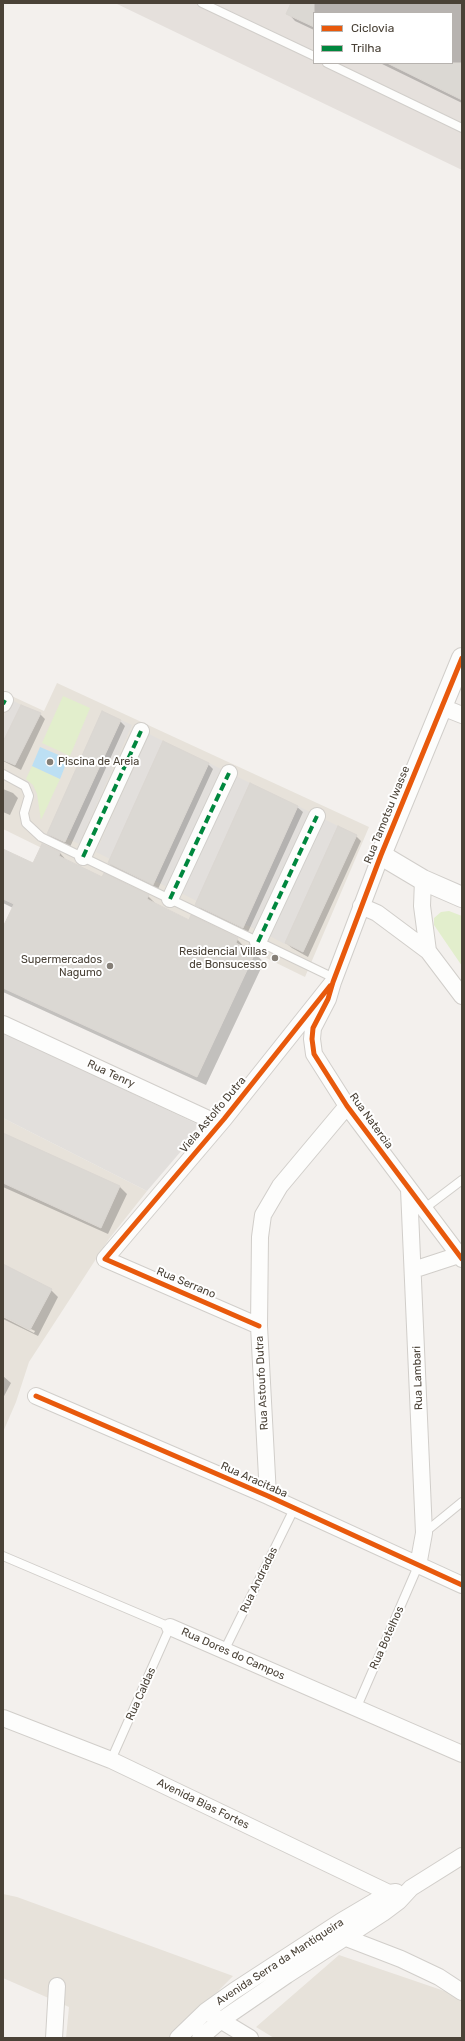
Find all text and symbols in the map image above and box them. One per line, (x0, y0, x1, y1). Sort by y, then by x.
legend (313, 12, 453, 64)
text: Ciclovia (351, 21, 394, 35)
text: Trilha (351, 41, 381, 55)
place label: Piscina de Areia (58, 755, 139, 769)
marker: Piscina de Areia (45, 757, 55, 767)
street label: Rua Tamotsu Iwasse (361, 764, 413, 866)
place label: Residencial Villas de Bonsucesso (179, 945, 267, 971)
place label: Supermercados Nagumo (21, 953, 102, 979)
marker: Residencial Villas de Bonsucesso (270, 953, 280, 963)
marker: Supermercados Nagumo (105, 961, 115, 971)
street label: Rua Tenry (85, 1057, 137, 1091)
street label: Viela Astolfo Dutra (177, 1074, 249, 1156)
street label: Rua Natercia (346, 1091, 396, 1151)
street label: Rua Serrano (154, 1265, 218, 1301)
street label: Rua Astoufo Dutra (253, 1335, 271, 1431)
street label: Rua Lambari (410, 1346, 426, 1410)
street label: Rua Aracitaba (218, 1459, 290, 1501)
street label: Rua Andradas (237, 1545, 281, 1615)
street label: Rua Botelhos (367, 1604, 407, 1672)
street label: Rua Dores do Campos (179, 1625, 287, 1683)
street label: Rua Caldas (123, 1665, 159, 1723)
street label: Avenida Bias Fortes (155, 1776, 251, 1832)
street label: Avenida Serra da Mantiqueira (214, 1916, 346, 2008)

